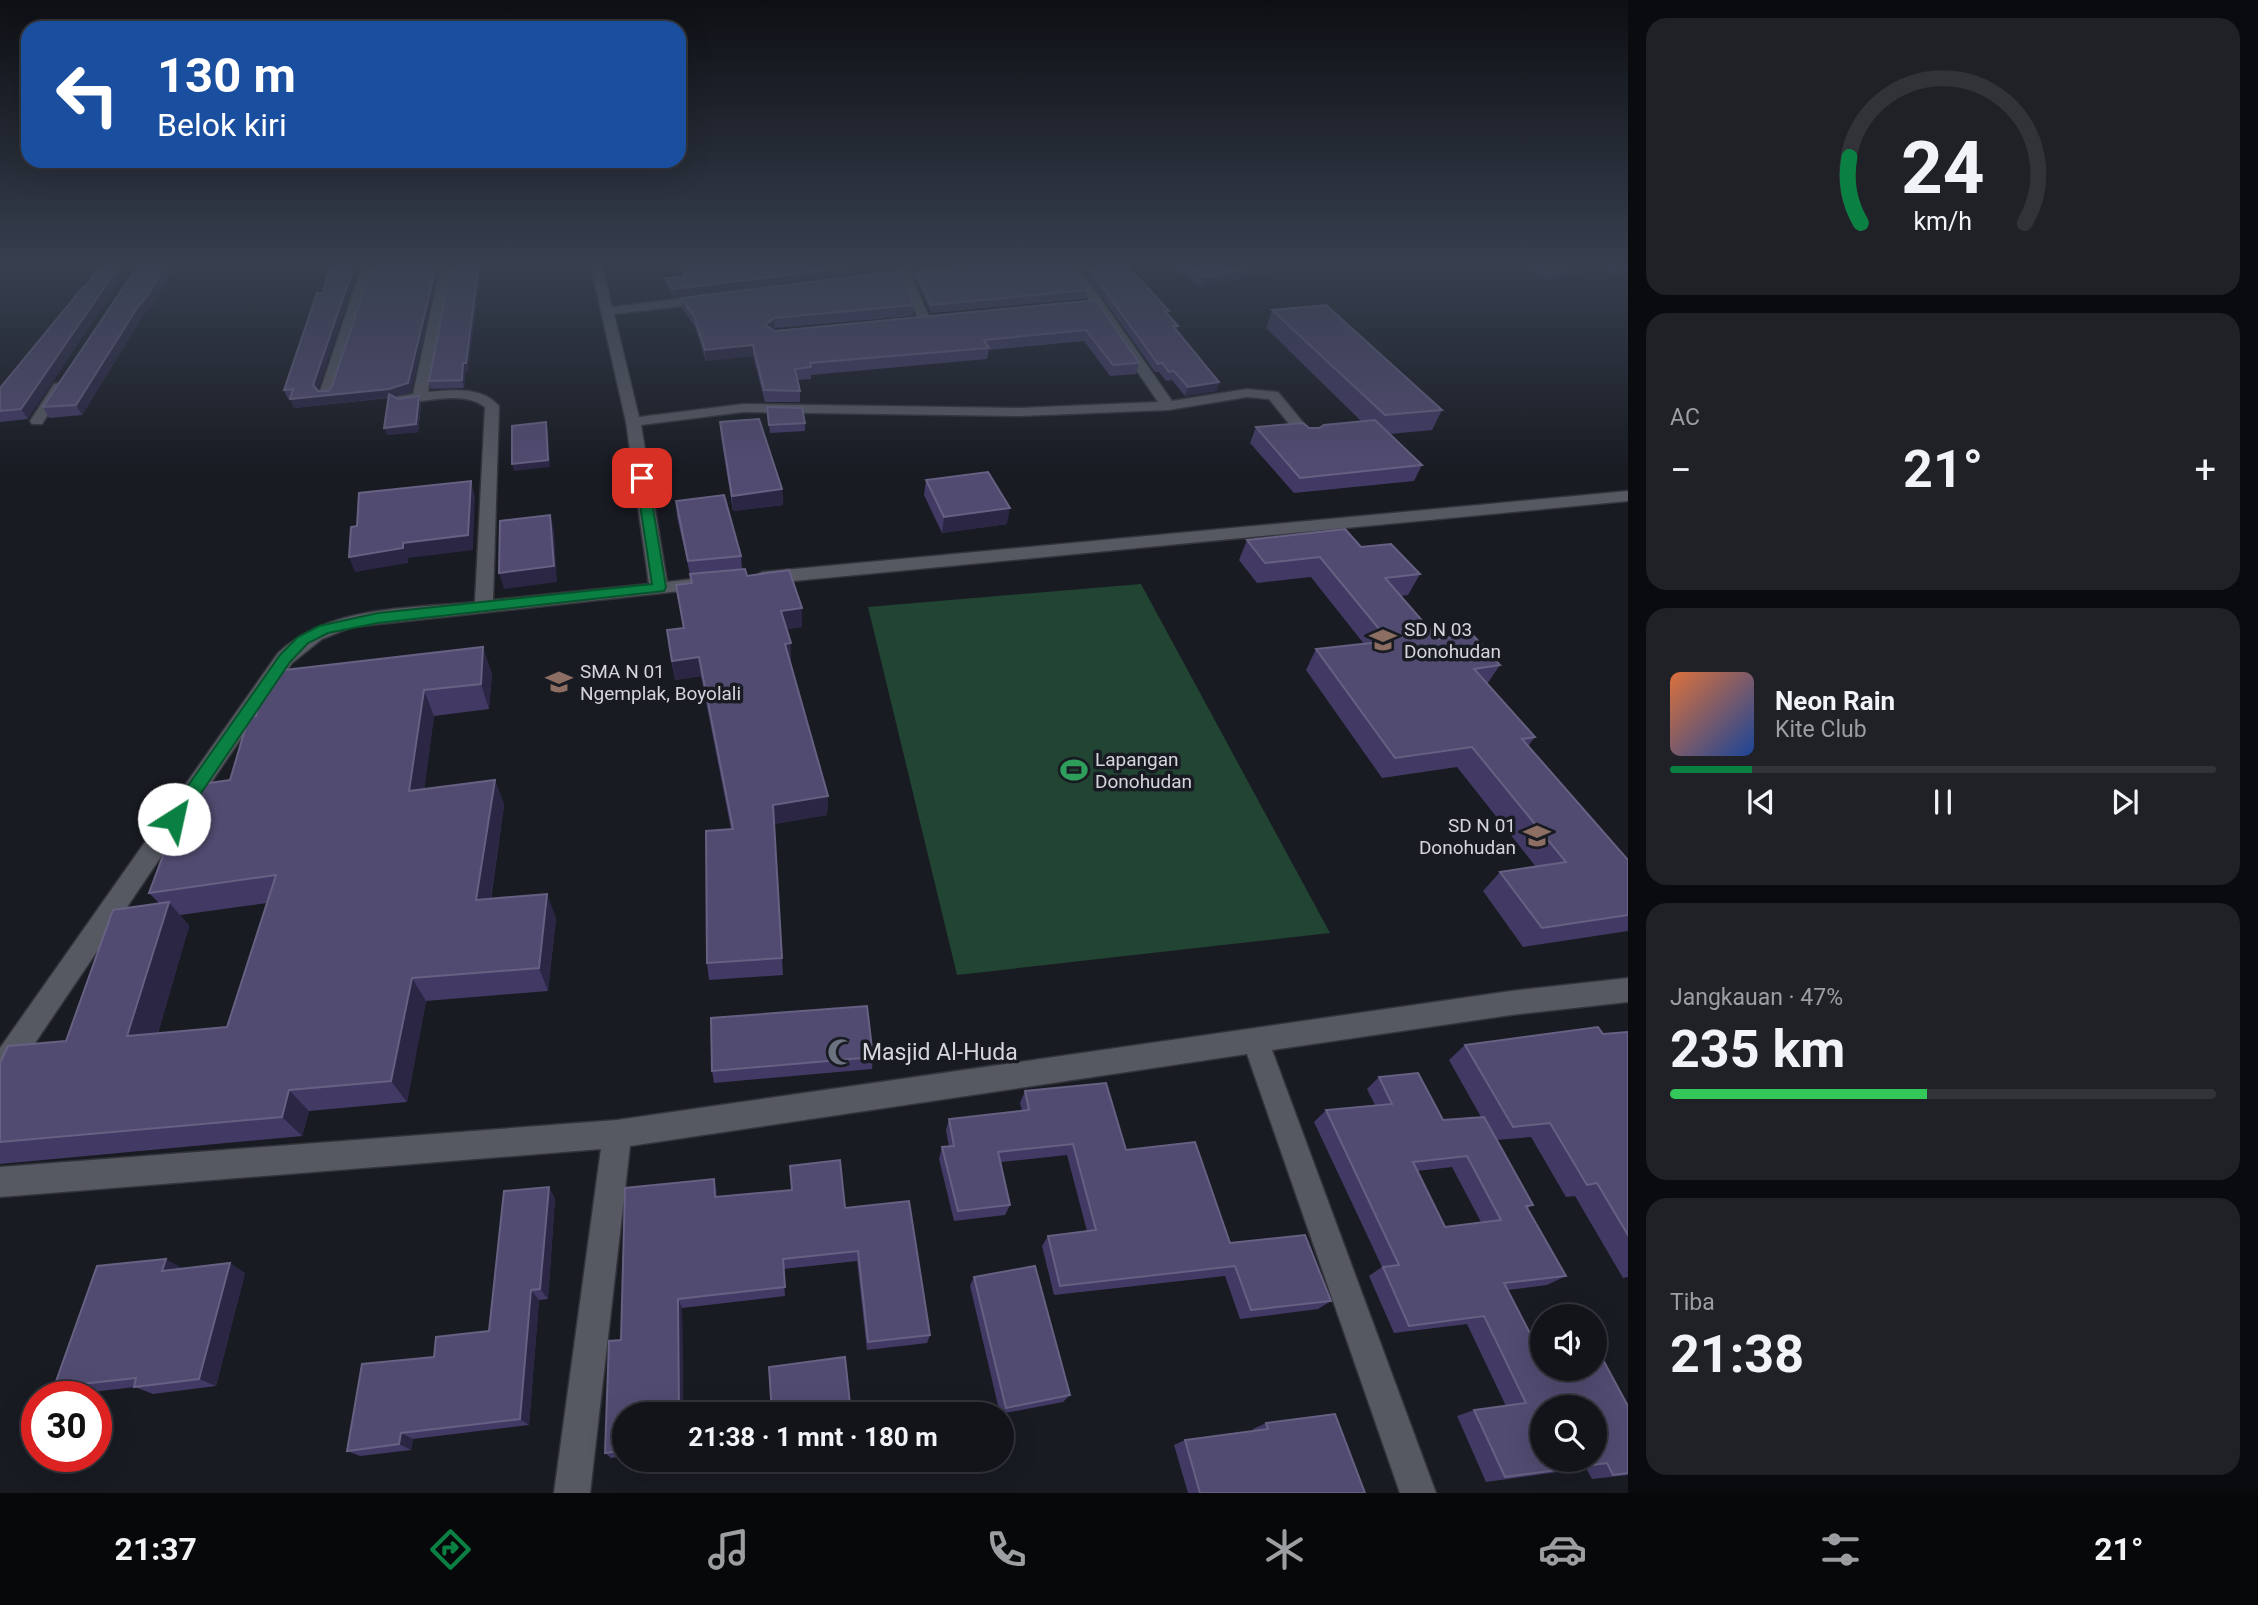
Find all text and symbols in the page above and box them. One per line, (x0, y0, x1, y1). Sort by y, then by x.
text: 130 m (157, 47, 296, 104)
icon: left (42, 49, 133, 140)
text: Belok kiri (157, 106, 287, 144)
text: 24 (1901, 125, 1985, 211)
text: km/h (1914, 206, 1972, 235)
text: AC (1670, 404, 1700, 431)
text: 21° (1903, 439, 1983, 500)
pin (612, 448, 672, 508)
text: − (1670, 448, 1692, 492)
text: + (2194, 448, 2216, 492)
icon: arrive (623, 459, 661, 497)
place label: SD N 03 Donohudan (1404, 618, 1501, 663)
school or university icon: SD N 03 Donohudan (1368, 625, 1398, 655)
place label: SMA N 01 Ngemplak, Boyolali (580, 660, 741, 705)
school or university icon: SMA N 01 Ngemplak, Boyolali (544, 667, 574, 697)
text: Neon Rain (1775, 686, 1895, 716)
text: Kite Club (1775, 716, 1867, 743)
place label: Lapangan Donohudan (1095, 748, 1192, 793)
sports icon: Lapangan Donohudan (1059, 755, 1089, 785)
position arrow (137, 782, 211, 856)
icon: previous (1742, 783, 1780, 821)
icon: pause (1924, 783, 1962, 821)
icon: next (2106, 783, 2144, 821)
place label: SD N 01 Donohudan (1419, 814, 1516, 859)
school or university icon: SD N 01 Donohudan (1522, 821, 1552, 851)
text: Jangkauan · 47% (1670, 984, 1843, 1011)
text: 235 km (1670, 1019, 1845, 1080)
mosque icon: Masjid Al-Huda (826, 1037, 856, 1067)
place label: Masjid Al-Huda (862, 1039, 1018, 1066)
text: Tiba (1670, 1289, 1715, 1316)
map controls (1530, 1304, 1607, 1472)
button: sound (1530, 1304, 1607, 1381)
text: 21:38 (1670, 1324, 1804, 1385)
speed limit sign: 30 (21, 1381, 112, 1472)
button: search (1530, 1395, 1607, 1472)
text: 21:38 · 1 mnt · 180 m (688, 1422, 938, 1452)
icon: directions (426, 1525, 475, 1574)
icon: music (704, 1525, 753, 1574)
icon: phone (982, 1525, 1031, 1574)
icon: climate (1260, 1525, 1309, 1574)
icon: car (1538, 1525, 1587, 1574)
icon: filters (1816, 1525, 1865, 1574)
text: 21:37 (115, 1530, 197, 1568)
text: 21° (2094, 1530, 2143, 1568)

